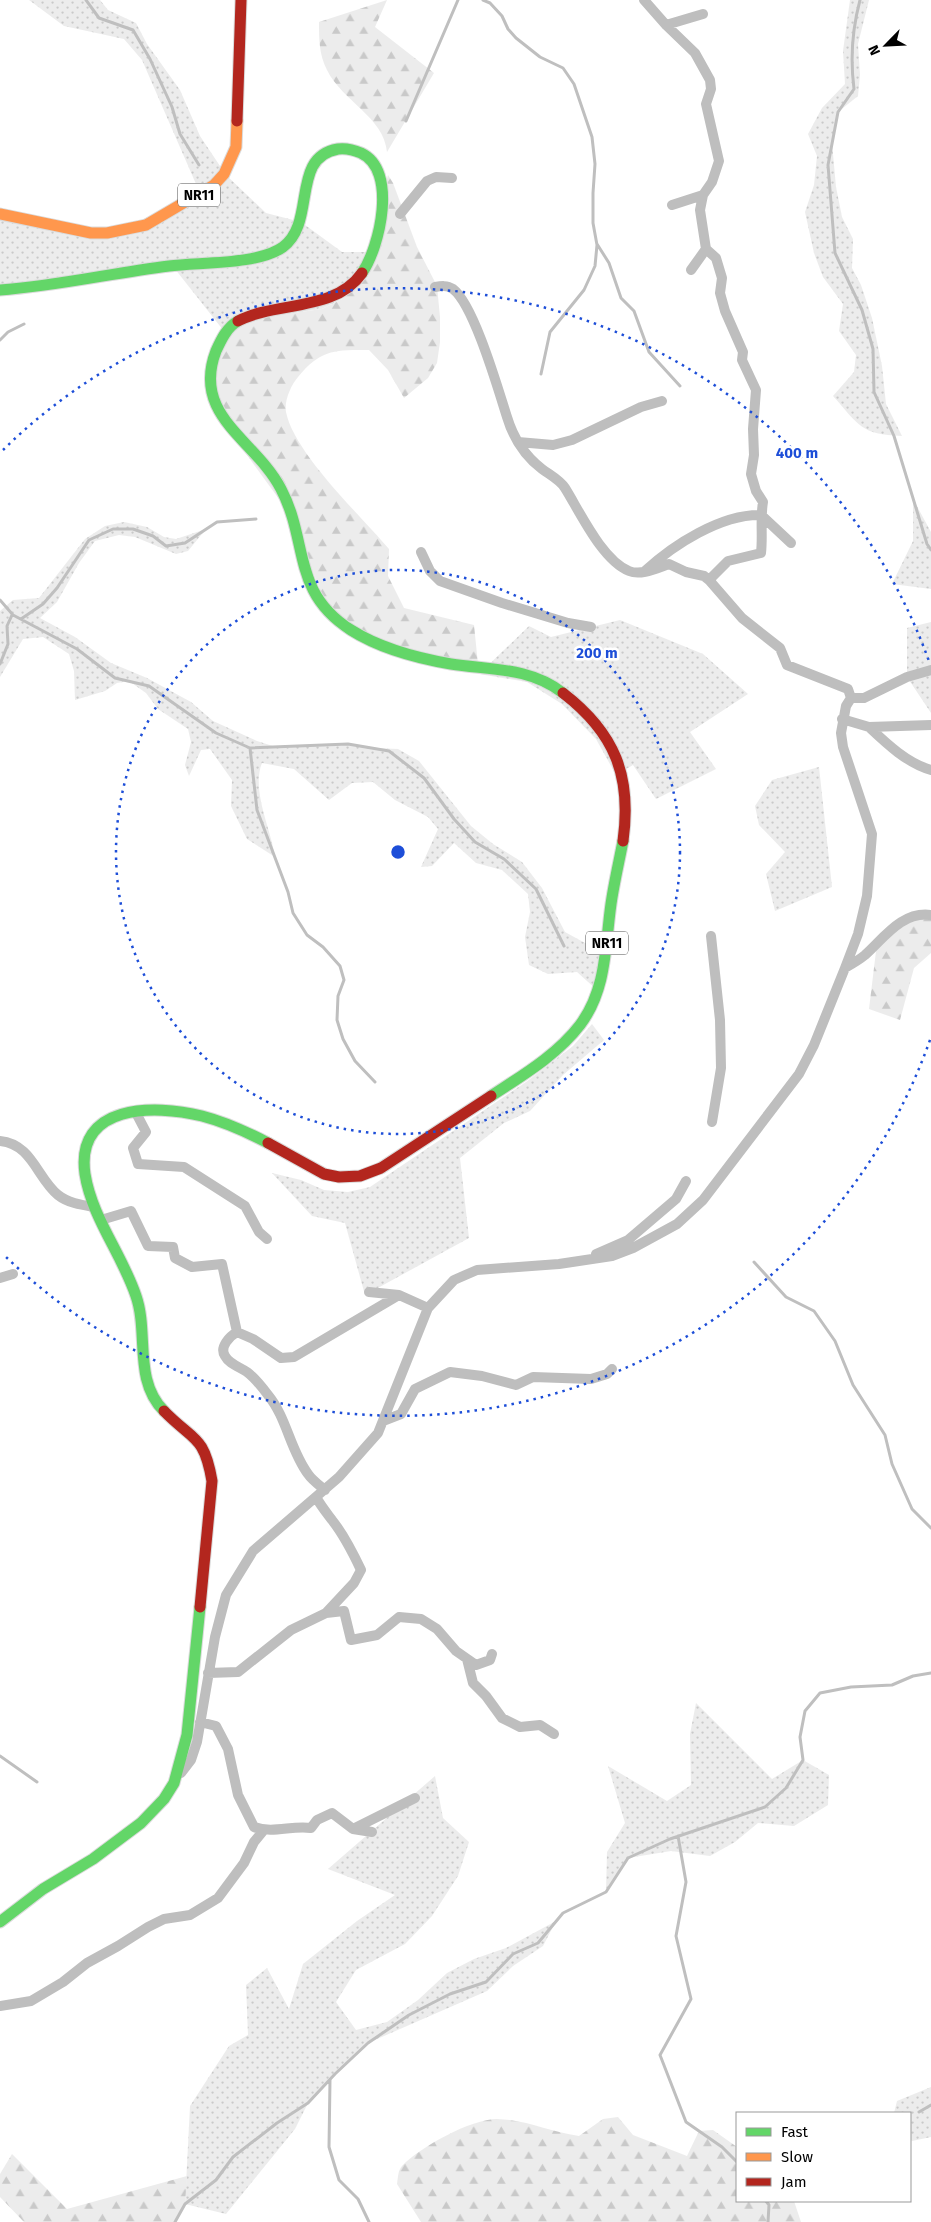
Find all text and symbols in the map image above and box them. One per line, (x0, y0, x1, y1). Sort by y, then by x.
north arrow (861, 20, 911, 70)
text: N (865, 42, 884, 58)
road number: NR11 (178, 184, 220, 206)
text: 400 m (776, 444, 818, 462)
text: 200 m (576, 644, 618, 662)
centre of rings (389, 843, 407, 861)
road number: NR11 (586, 931, 628, 954)
legend (736, 2112, 911, 2202)
text: Fast (781, 2123, 808, 2141)
text: Slow (781, 2148, 813, 2166)
text: Jam (781, 2173, 807, 2191)

